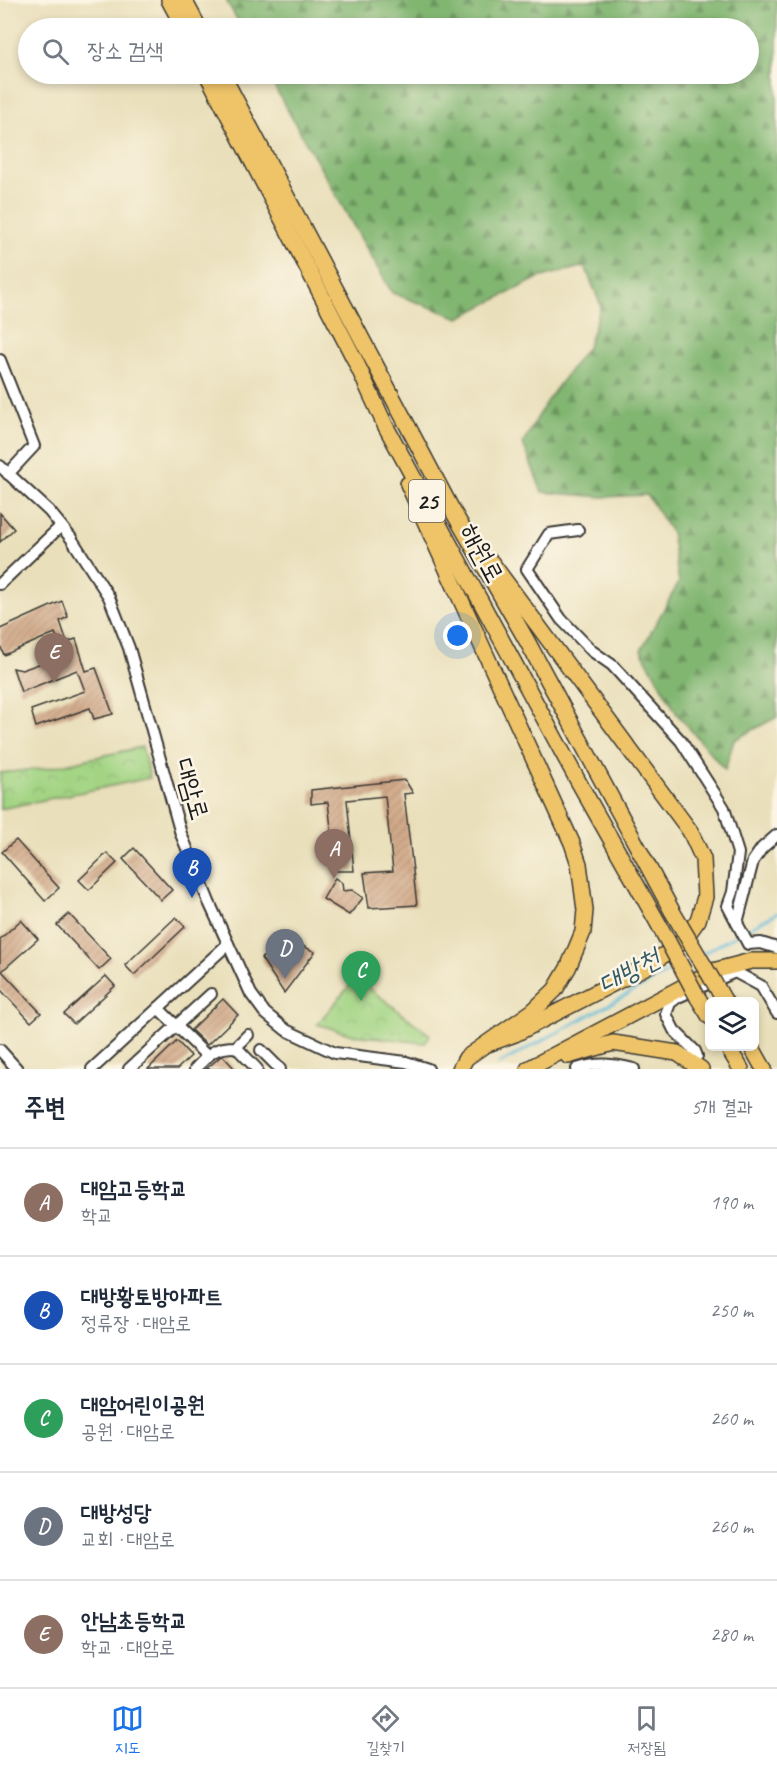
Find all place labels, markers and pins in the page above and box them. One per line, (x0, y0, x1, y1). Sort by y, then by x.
pin: E (34, 634, 74, 683)
pin: A (314, 830, 354, 879)
pin: B (172, 848, 212, 898)
pin: D (266, 930, 304, 979)
pin: C (342, 952, 380, 1001)

